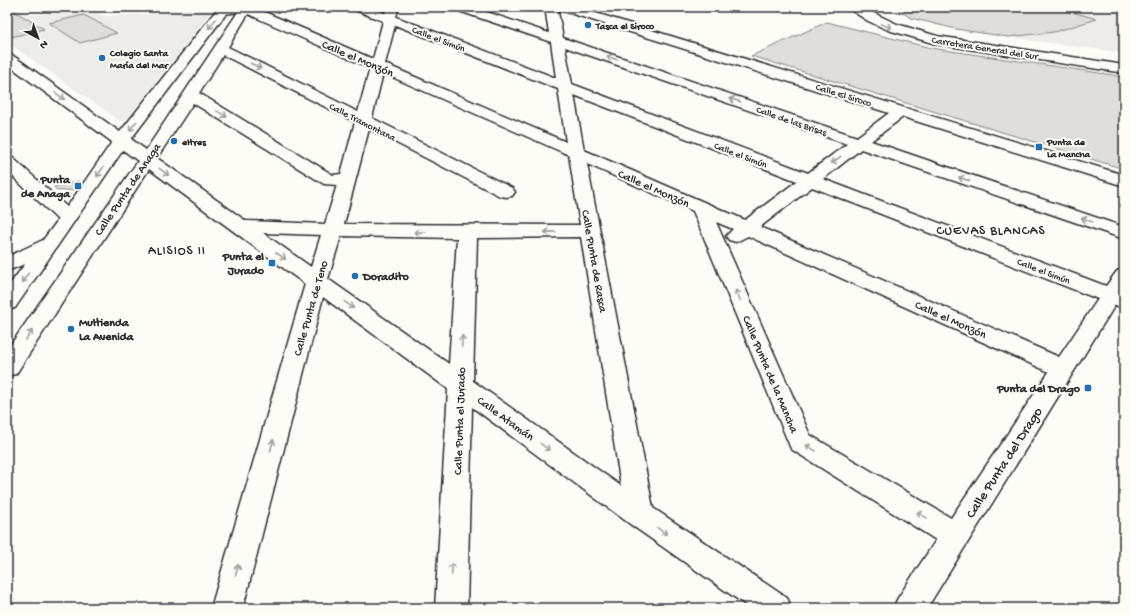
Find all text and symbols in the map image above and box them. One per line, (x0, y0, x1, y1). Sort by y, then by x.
north arrow (18, 18, 58, 58)
one-way arrow (208, 18, 217, 29)
marker: Tasca el Siroco (583, 20, 593, 30)
place label: Tasca el Siroco (595, 21, 655, 33)
one-way arrow (879, 22, 891, 30)
street label: Calle el Simún (410, 24, 467, 56)
street label: Carretera General del Sur (931, 35, 1040, 64)
text: N (37, 37, 50, 51)
street label: Calle el Monzón (319, 38, 396, 81)
place label: Colegio Santa María del Mar (109, 48, 169, 72)
marker: Colegio Santa María del Mar (97, 53, 107, 63)
one-way arrow (607, 53, 619, 61)
one-way arrow (250, 63, 262, 71)
street label: Calle El Siroco (814, 82, 873, 110)
one-way arrow (54, 92, 65, 100)
one-way arrow (729, 96, 742, 103)
street label: Calle Tramontana (327, 101, 398, 145)
street label: Calle de las Brisas (754, 104, 829, 140)
one-way arrow (217, 110, 228, 118)
one-way arrow (128, 121, 137, 132)
marker: eltres (169, 136, 179, 146)
place label: eltres (181, 137, 207, 149)
place label: Punta de La Mancha (1046, 137, 1092, 161)
street label: Calle el Simún (712, 140, 769, 172)
street label: Calle Punta de Anaga (92, 141, 165, 239)
marker: Punta de La Mancha (1034, 142, 1044, 152)
one-way arrow (831, 156, 842, 164)
one-way arrow (96, 166, 104, 177)
one-way arrow (158, 168, 169, 176)
street label: Calle el Monzón (615, 168, 691, 212)
place label: Punta de Anaga (21, 174, 71, 202)
one-way arrow (958, 174, 970, 182)
marker: Punta de Anaga (73, 181, 83, 191)
street label: Calle Punta de Rasca (577, 209, 609, 314)
one-way arrow (1081, 216, 1093, 224)
district label: CUEVAS BLANCAS (937, 224, 1045, 239)
one-way arrow (414, 228, 427, 236)
one-way arrow (544, 228, 557, 236)
district label: ALISIOS II (148, 244, 206, 259)
place label: Punta el Jurado (222, 251, 265, 279)
one-way arrow (275, 252, 286, 260)
street label: Calle el Simún (1015, 256, 1072, 288)
marker: Punta el Jurado (267, 258, 277, 268)
street label: Calle Punta de Teno (292, 259, 332, 358)
marker: Doradito (350, 271, 360, 281)
place label: Doradito (362, 271, 409, 285)
one-way arrow (21, 272, 30, 283)
one-way arrow (734, 289, 741, 301)
street label: Calle el Monzón (912, 299, 988, 343)
one-way arrow (343, 301, 354, 309)
street label: Calle Punta de la Mancha (738, 314, 800, 436)
place label: Multienda La Avenida (79, 317, 135, 345)
marker: Multienda La Avenida (66, 324, 76, 334)
one-way arrow (25, 329, 33, 341)
one-way arrow (459, 335, 466, 348)
street label: Calle Punta el Jurado (452, 367, 470, 475)
place label: Punta del Drago (996, 383, 1081, 397)
marker: Punta del Drago (1083, 383, 1093, 393)
street label: Calle Atamán (474, 394, 536, 445)
street label: Calle Punta del Drago (963, 405, 1047, 522)
one-way arrow (268, 439, 276, 452)
one-way arrow (539, 442, 550, 451)
one-way arrow (805, 444, 817, 452)
one-way arrow (916, 511, 928, 519)
one-way arrow (656, 527, 668, 535)
one-way arrow (449, 563, 456, 576)
one-way arrow (234, 564, 241, 577)

